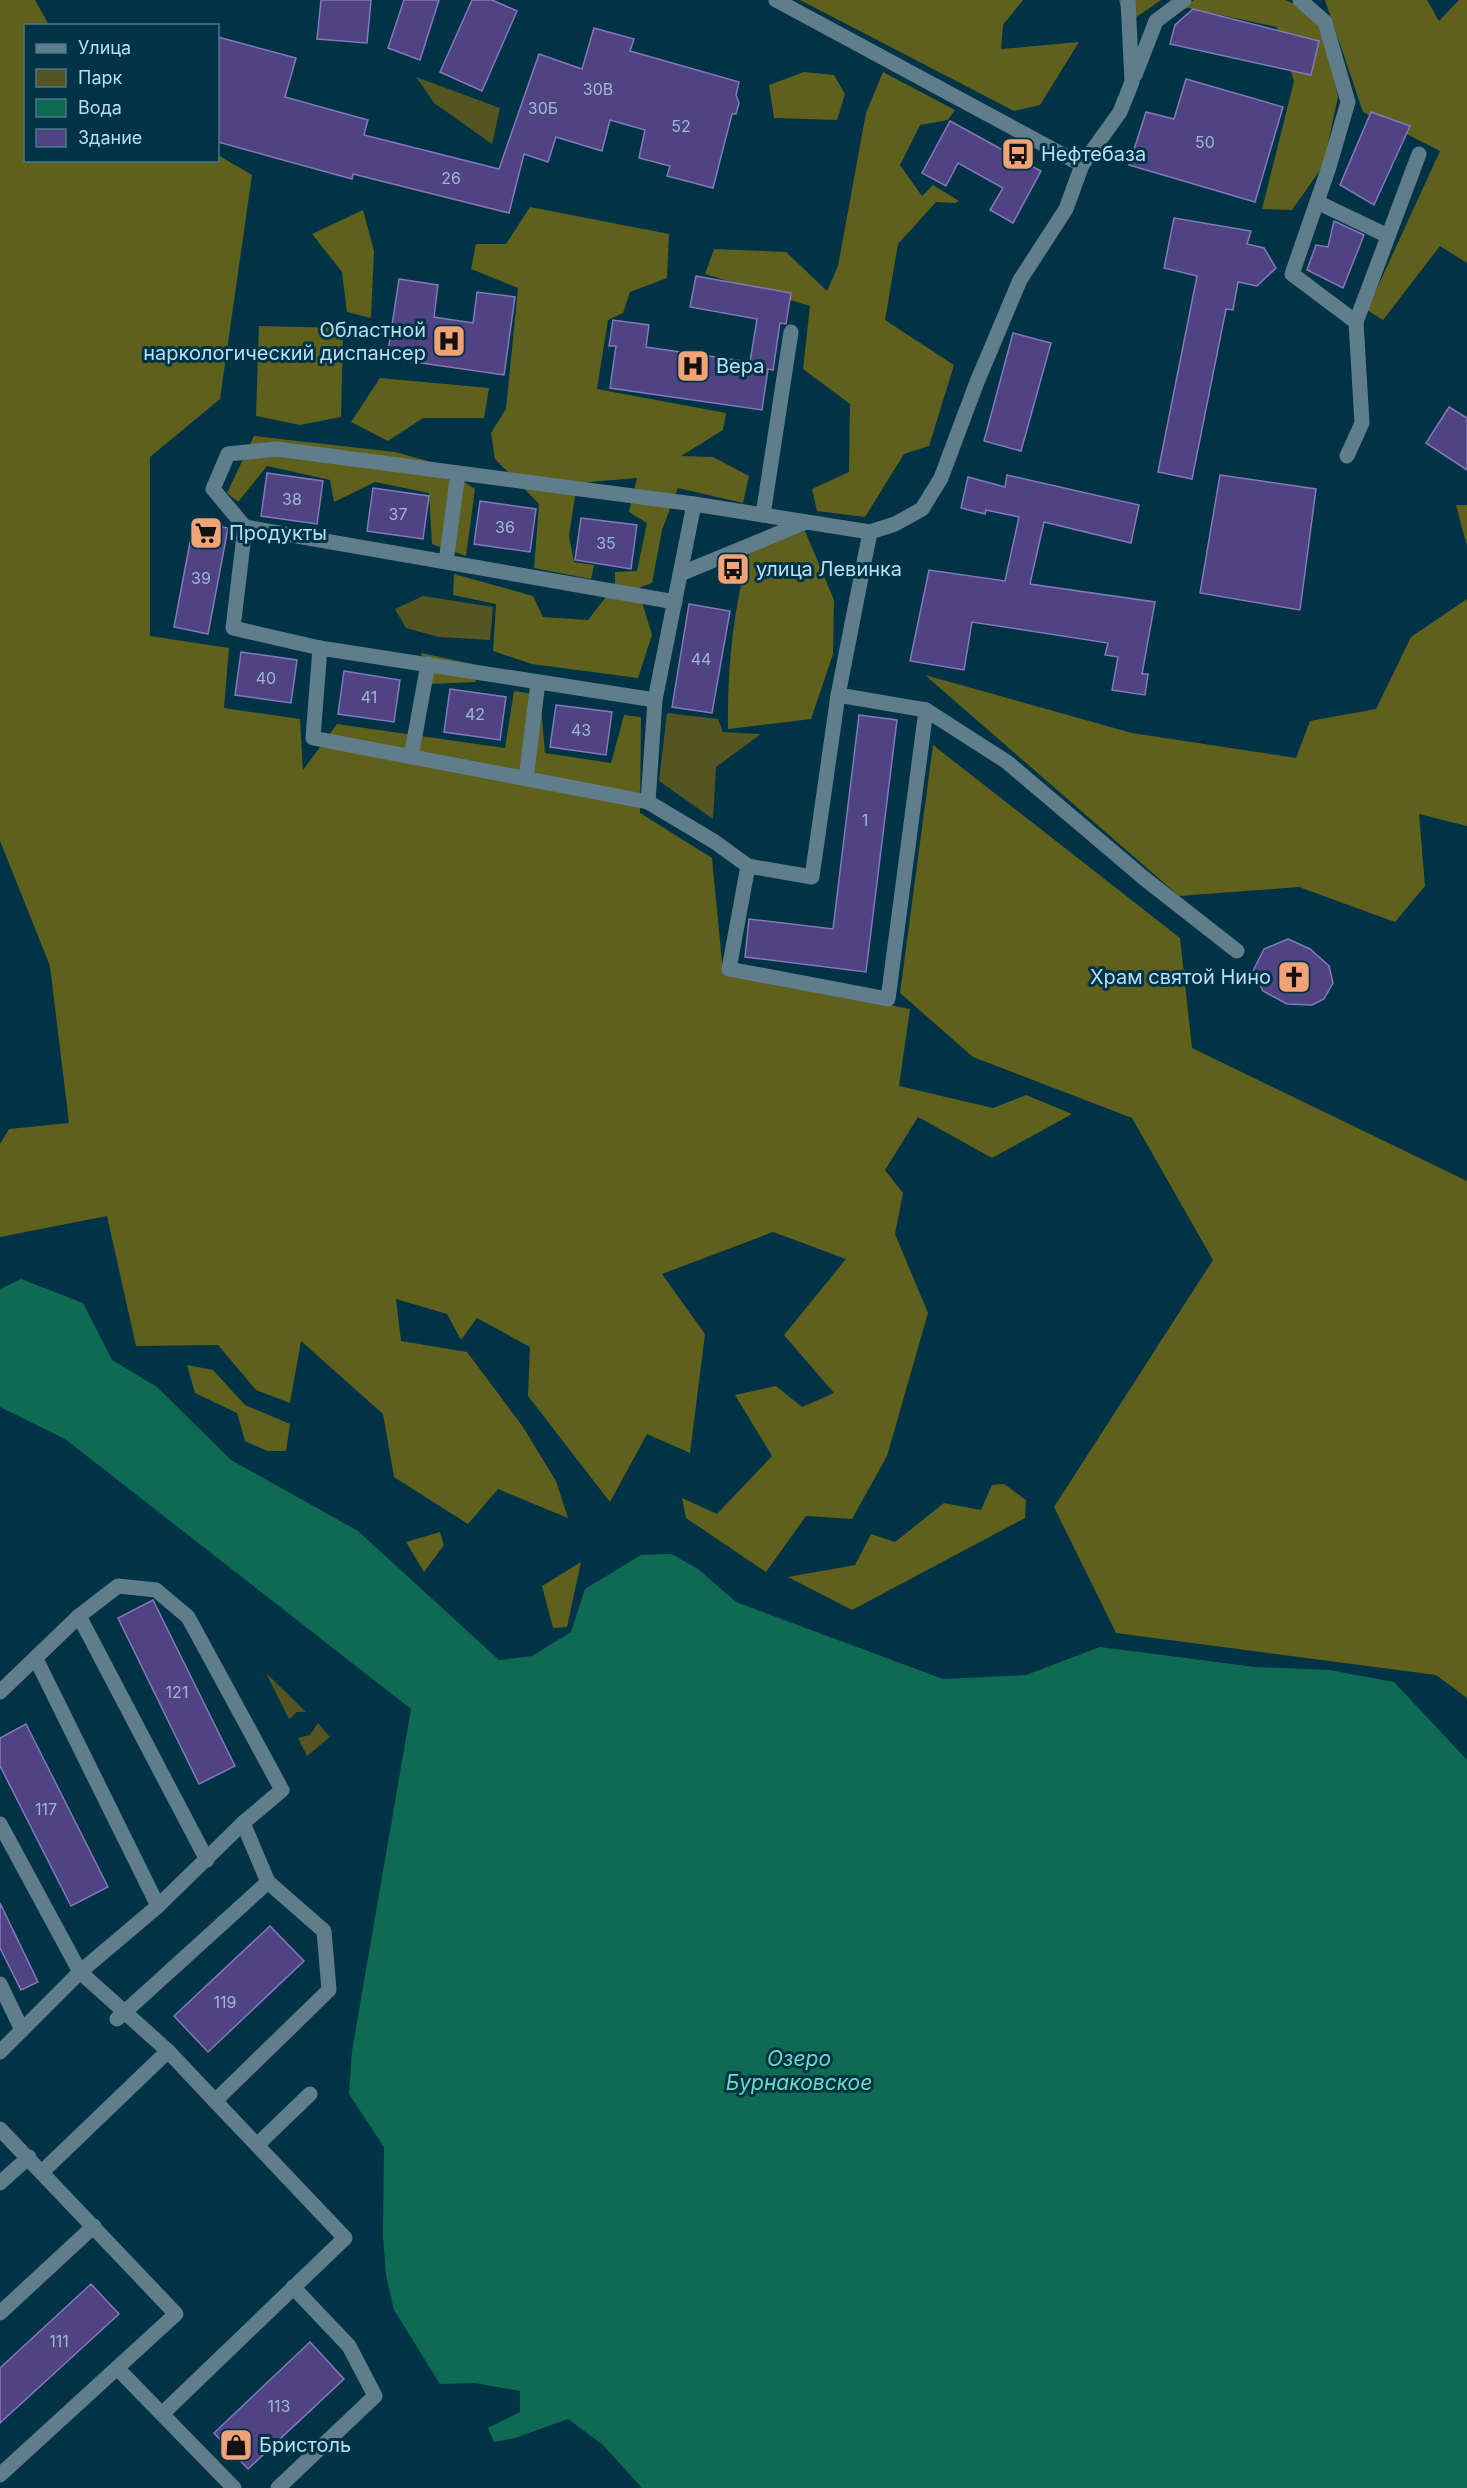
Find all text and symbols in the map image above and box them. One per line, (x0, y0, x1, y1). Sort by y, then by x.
legend (24, 24, 219, 162)
text: Улица (78, 37, 131, 58)
text: Парк (78, 67, 123, 88)
house number: 30В (583, 79, 613, 99)
text: Вода (78, 97, 122, 118)
house number: 30Б (528, 98, 558, 118)
house number: 52 (671, 116, 691, 136)
text: Здание (78, 127, 142, 148)
house number: 50 (1195, 132, 1215, 152)
bus stop icon: Нефтебаза (1000, 136, 1036, 172)
place label: Нефтебаза (1041, 142, 1146, 166)
house number: 26 (441, 168, 461, 188)
place label: Областной наркологический диспансер (143, 318, 426, 365)
hospital icon: Областной наркологический диспансер (431, 323, 467, 359)
hospital icon: Вера (675, 348, 711, 384)
place label: Вера (716, 354, 764, 378)
house number: 38 (282, 489, 302, 509)
house number: 37 (389, 504, 407, 524)
supermarket icon: Продукты (188, 515, 224, 551)
house number: 36 (495, 517, 515, 537)
place label: Продукты (229, 521, 327, 545)
house number: 35 (596, 533, 616, 553)
bus stop icon: улица Левинка (715, 551, 751, 587)
place label: улица Левинка (756, 557, 902, 581)
house number: 39 (191, 568, 211, 588)
house number: 44 (691, 649, 711, 669)
house number: 40 (256, 668, 276, 688)
house number: 41 (361, 687, 377, 707)
house number: 42 (465, 704, 485, 724)
house number: 43 (571, 720, 591, 740)
house number: 1 (862, 810, 868, 830)
church icon: Храм святой Нино (1276, 959, 1312, 995)
place label: Храм святой Нино (1090, 965, 1271, 989)
house number: 121 (166, 1682, 188, 1702)
house number: 117 (35, 1799, 57, 1819)
house number: 119 (214, 1992, 236, 2012)
water label: Озеро Бурнаковское (726, 2046, 872, 2095)
house number: 111 (49, 2331, 69, 2351)
house number: 113 (268, 2396, 290, 2416)
shop icon: Бристоль (218, 2427, 254, 2463)
place label: Бристоль (259, 2433, 351, 2457)

